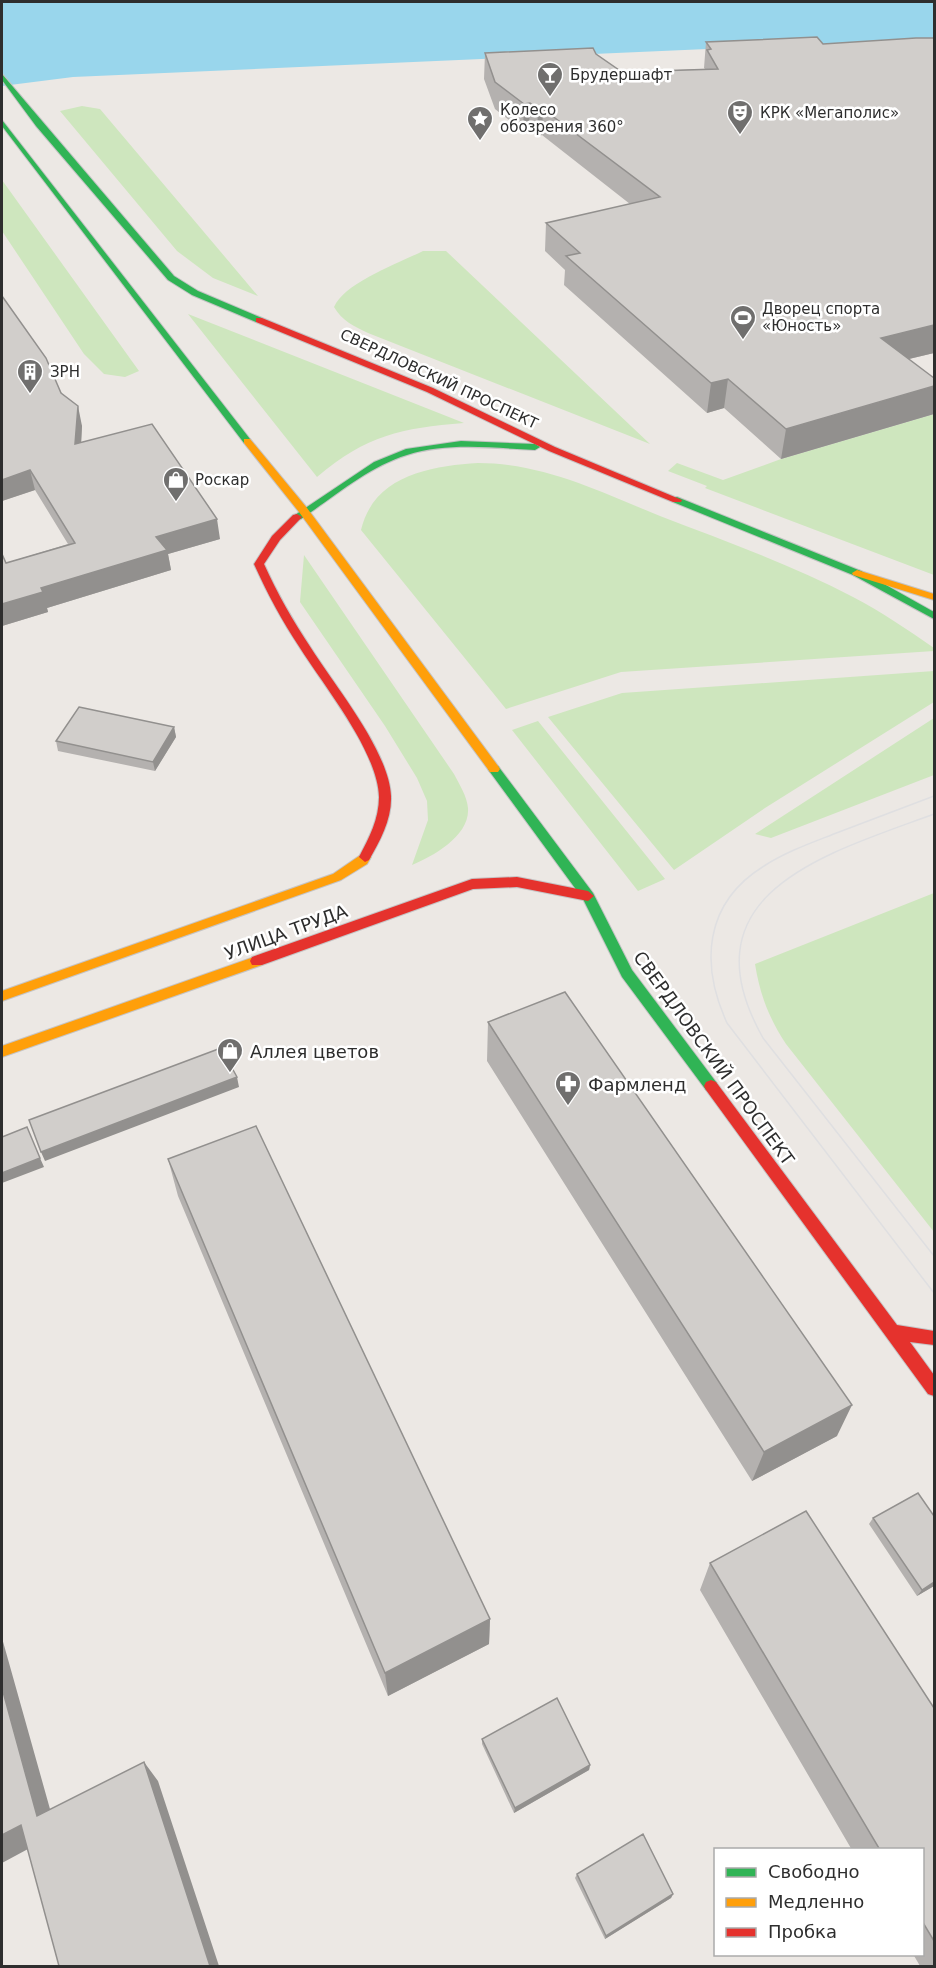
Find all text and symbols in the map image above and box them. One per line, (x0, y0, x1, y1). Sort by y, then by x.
bar icon: Брудершафт (535, 60, 565, 98)
place label: Брудершафт (570, 66, 673, 84)
theatre icon: КРК «Мегаполис» (725, 98, 755, 136)
place label: Колесо обозрения 360° (500, 101, 624, 136)
place icon: Колесо обозрения 360° (465, 104, 495, 142)
place label: КРК «Мегаполис» (760, 104, 899, 122)
place label: Дворец спорта «Юность» (762, 300, 880, 335)
sports icon: Дворец спорта «Юность» (728, 303, 758, 341)
street label: СВЕРДЛОВСКИЙ ПРОСПЕКТ (337, 324, 542, 433)
building icon: ЗРН (15, 357, 45, 395)
place label: ЗРН (50, 363, 80, 381)
shop icon: Роскар (161, 465, 191, 503)
place label: Роскар (195, 471, 249, 489)
street label: УЛИЦА ТРУДА (222, 900, 351, 964)
street label: СВЕРДЛОВСКИЙ ПРОСПЕКТ (629, 947, 799, 1170)
shop icon: Аллея цветов (215, 1036, 245, 1074)
place label: Аллея цветов (250, 1041, 379, 1062)
pharmacy icon: Фармленд (553, 1069, 583, 1107)
place label: Фармленд (588, 1074, 686, 1095)
legend (714, 1848, 924, 1956)
text: Свободно (768, 1861, 860, 1882)
text: Медленно (768, 1891, 864, 1912)
text: Пробка (768, 1921, 837, 1942)

